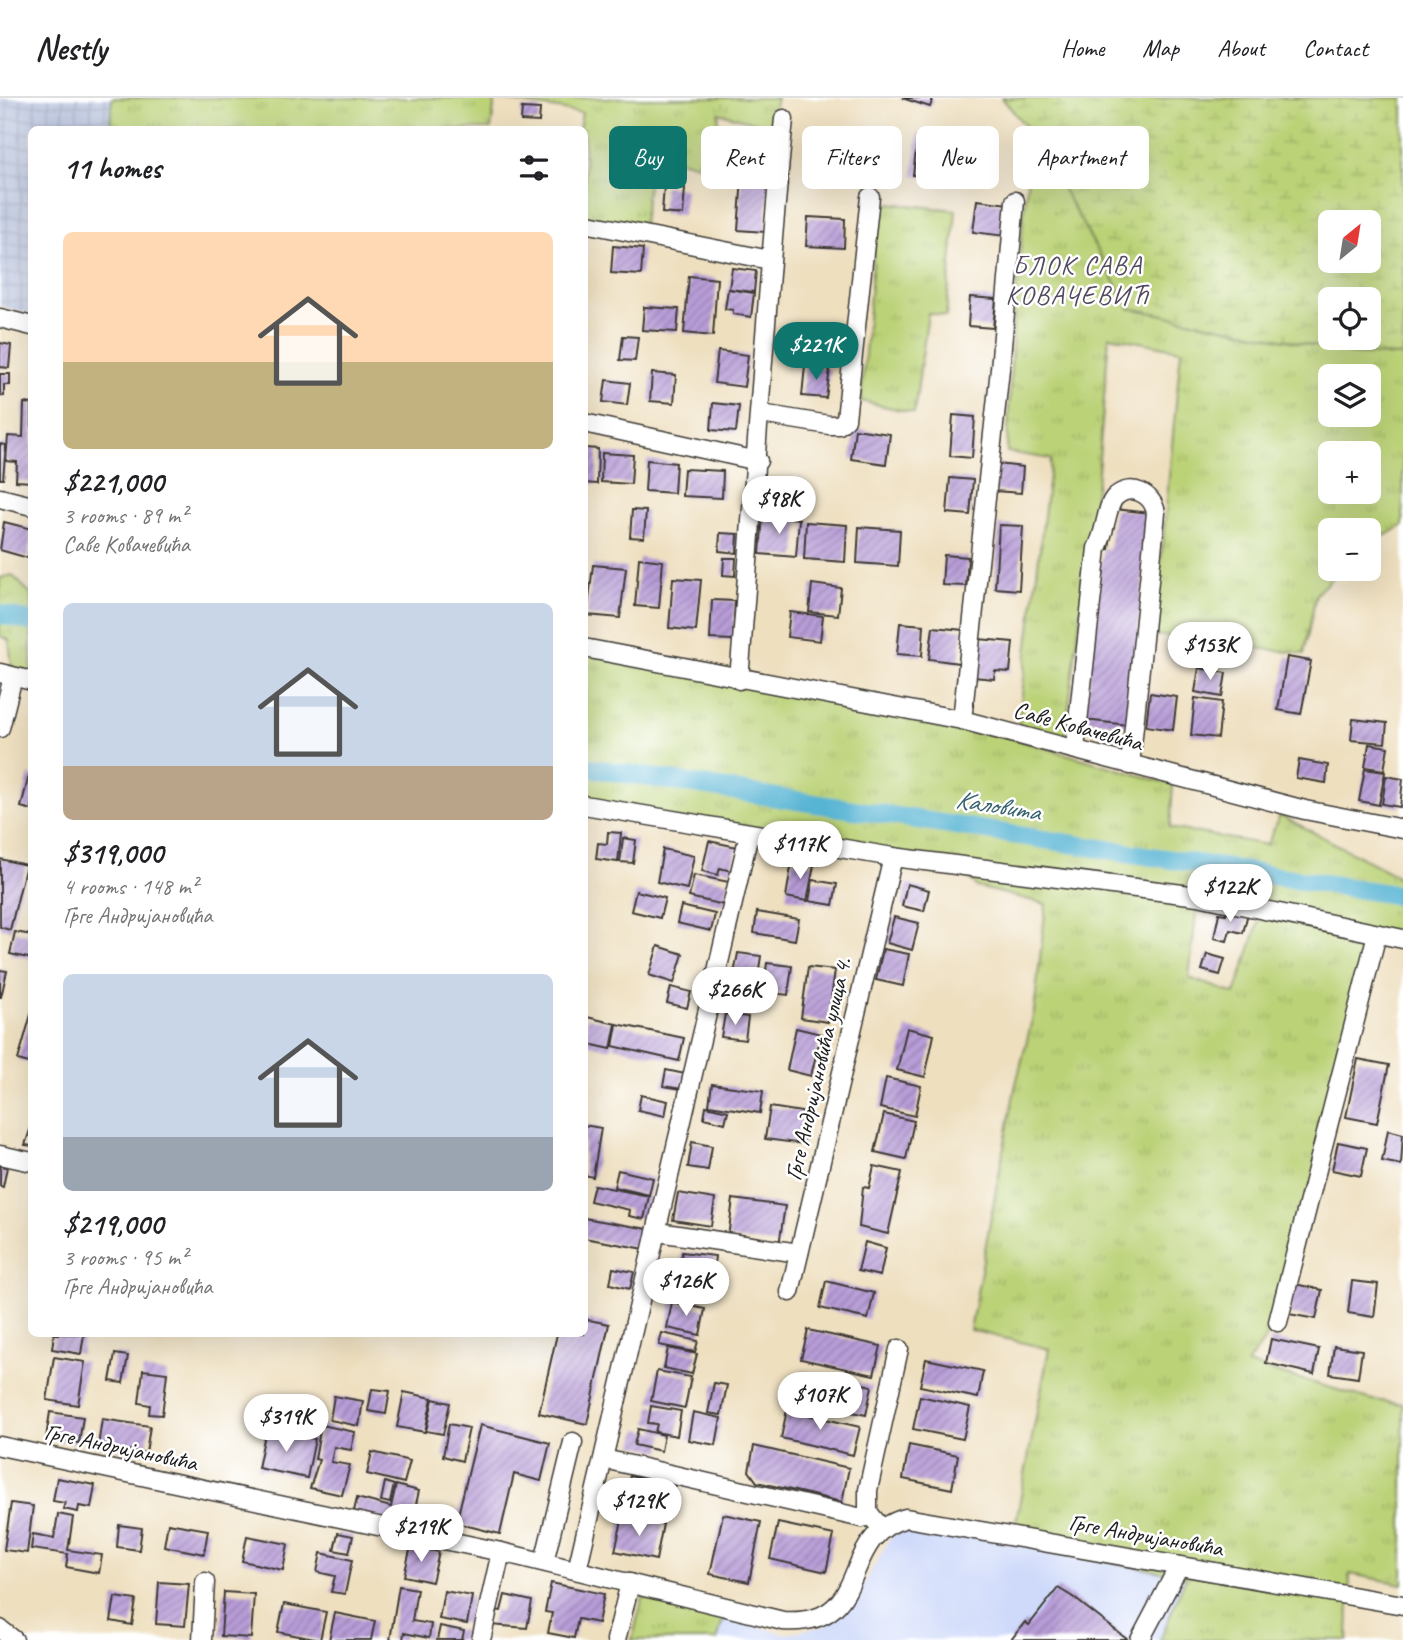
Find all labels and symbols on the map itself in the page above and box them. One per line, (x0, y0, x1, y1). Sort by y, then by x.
north arrow (1318, 210, 1381, 273)
district label: БЛОК САВА КОВАЧЕВИЋ (1006, 249, 1151, 312)
pin: $221K (767, 322, 865, 382)
pin: $98K (738, 476, 820, 536)
pin: $153K (1161, 622, 1259, 682)
street label: Саве Ковачевића (1010, 694, 1147, 758)
water label: Каловита (953, 783, 1045, 829)
pin: $117K (751, 822, 849, 881)
pin: $122K (1181, 864, 1279, 924)
street label: Грге Андријановића улица 4. (778, 954, 858, 1183)
pin: $266K (686, 968, 784, 1027)
pin: $126K (637, 1258, 735, 1318)
pin: $107K (771, 1372, 869, 1432)
pin: $319K (237, 1394, 335, 1454)
street label: Грге Андријановића (42, 1416, 202, 1478)
pin: $129K (590, 1478, 688, 1538)
pin: $219K (372, 1504, 470, 1564)
street label: Грге Андријановића (1067, 1507, 1227, 1564)

